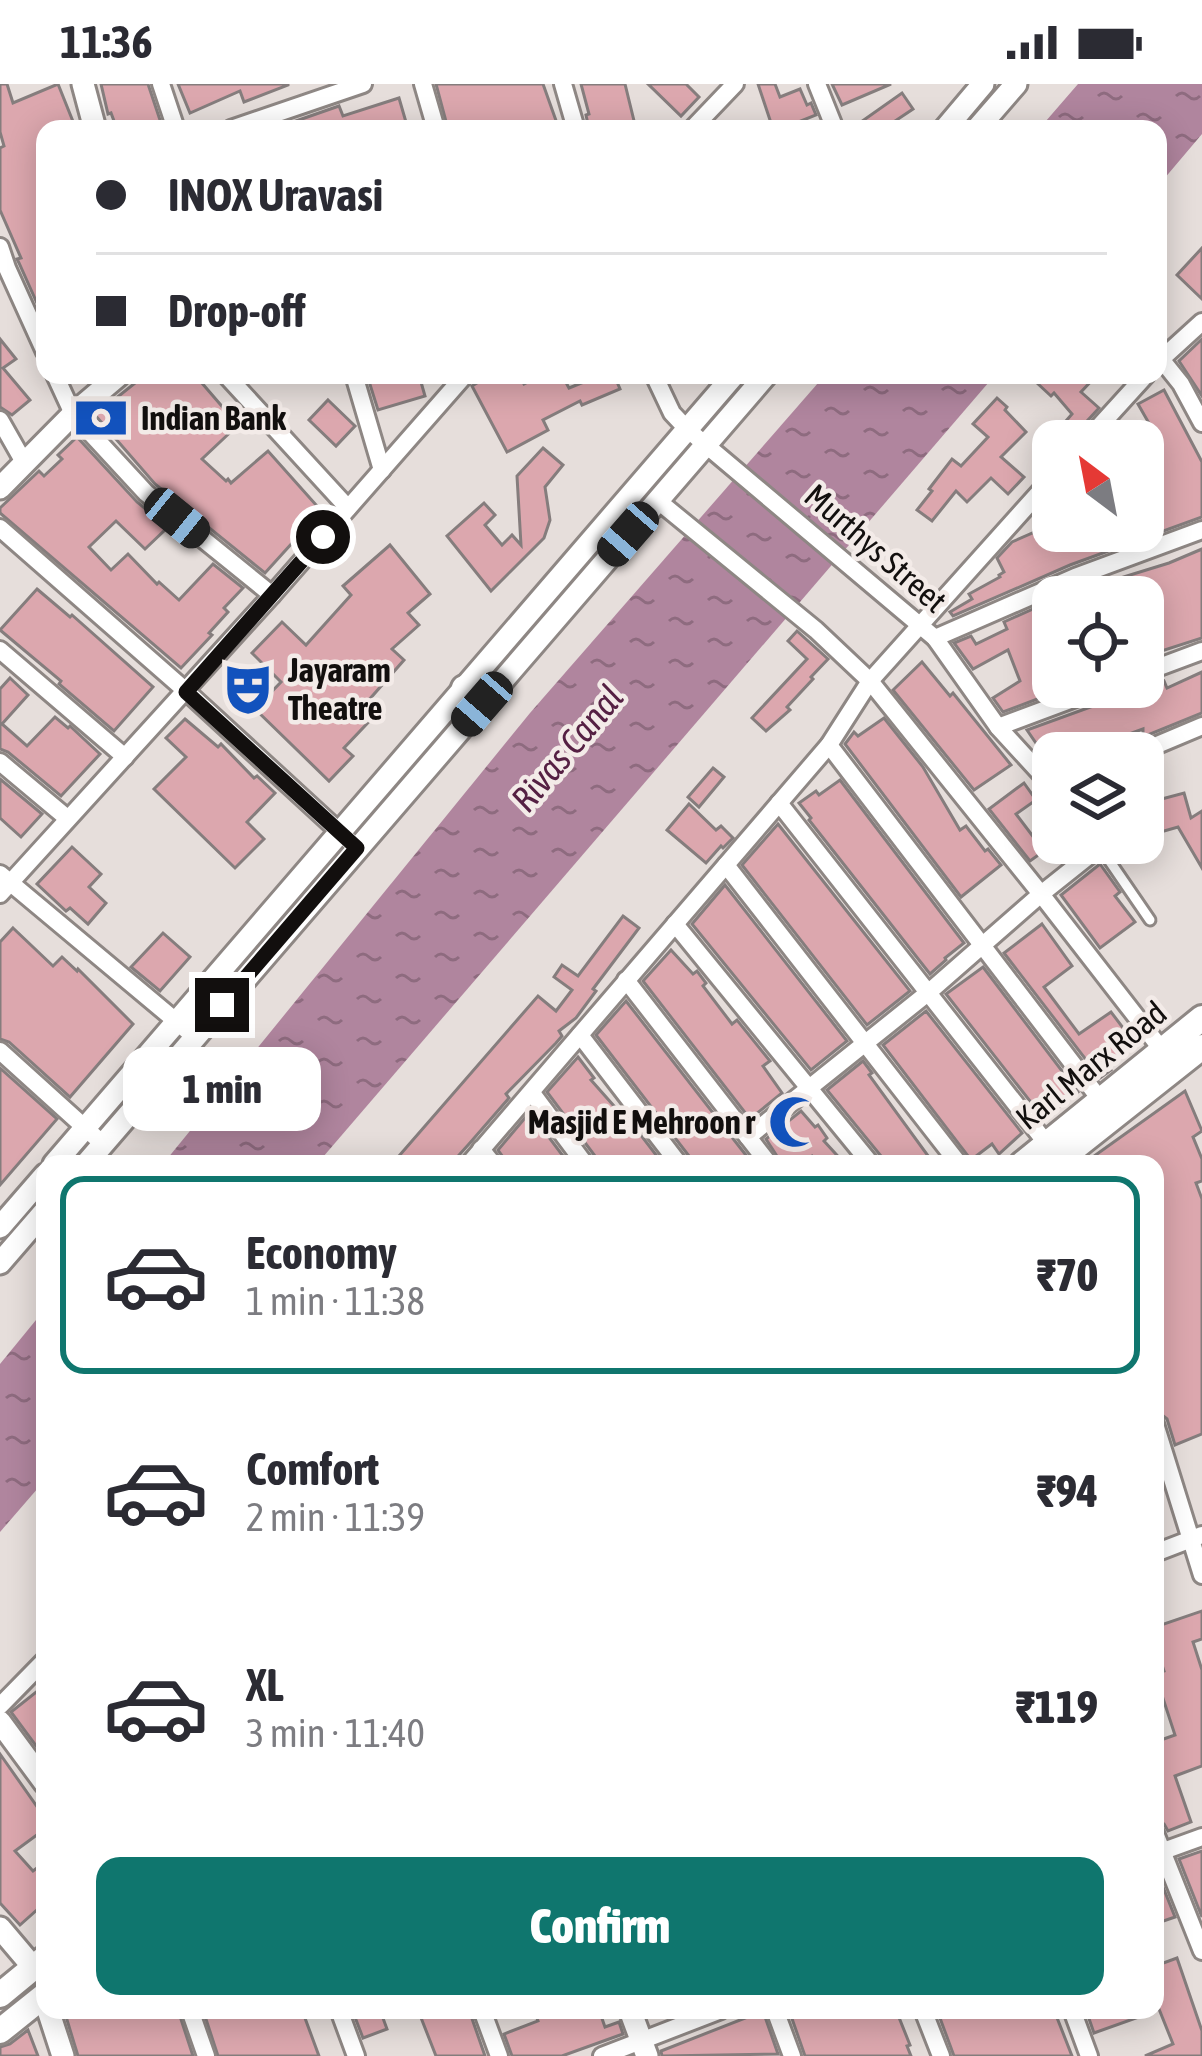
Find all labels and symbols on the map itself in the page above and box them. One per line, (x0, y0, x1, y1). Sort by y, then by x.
bank icon: Indian Bank (72, 389, 130, 447)
place label: Indian Bank (141, 399, 287, 437)
north arrow (1032, 420, 1164, 552)
street label: Murthys Street (797, 476, 955, 620)
car (138, 481, 216, 555)
car (591, 495, 665, 573)
route start (296, 510, 350, 564)
place label: Jayaram Theatre (287, 651, 391, 727)
theatre icon: Jayaram Theatre (219, 660, 277, 718)
car (445, 665, 519, 743)
water label: Rivas Canal (502, 676, 632, 820)
route end (195, 978, 249, 1032)
street label: Karl Marx Road (1008, 993, 1174, 1137)
callout: 1 min (123, 1047, 321, 1131)
mosque icon: Masjid E Mehroon r (766, 1093, 824, 1151)
place label: Masjid E Mehroon r (528, 1103, 756, 1141)

